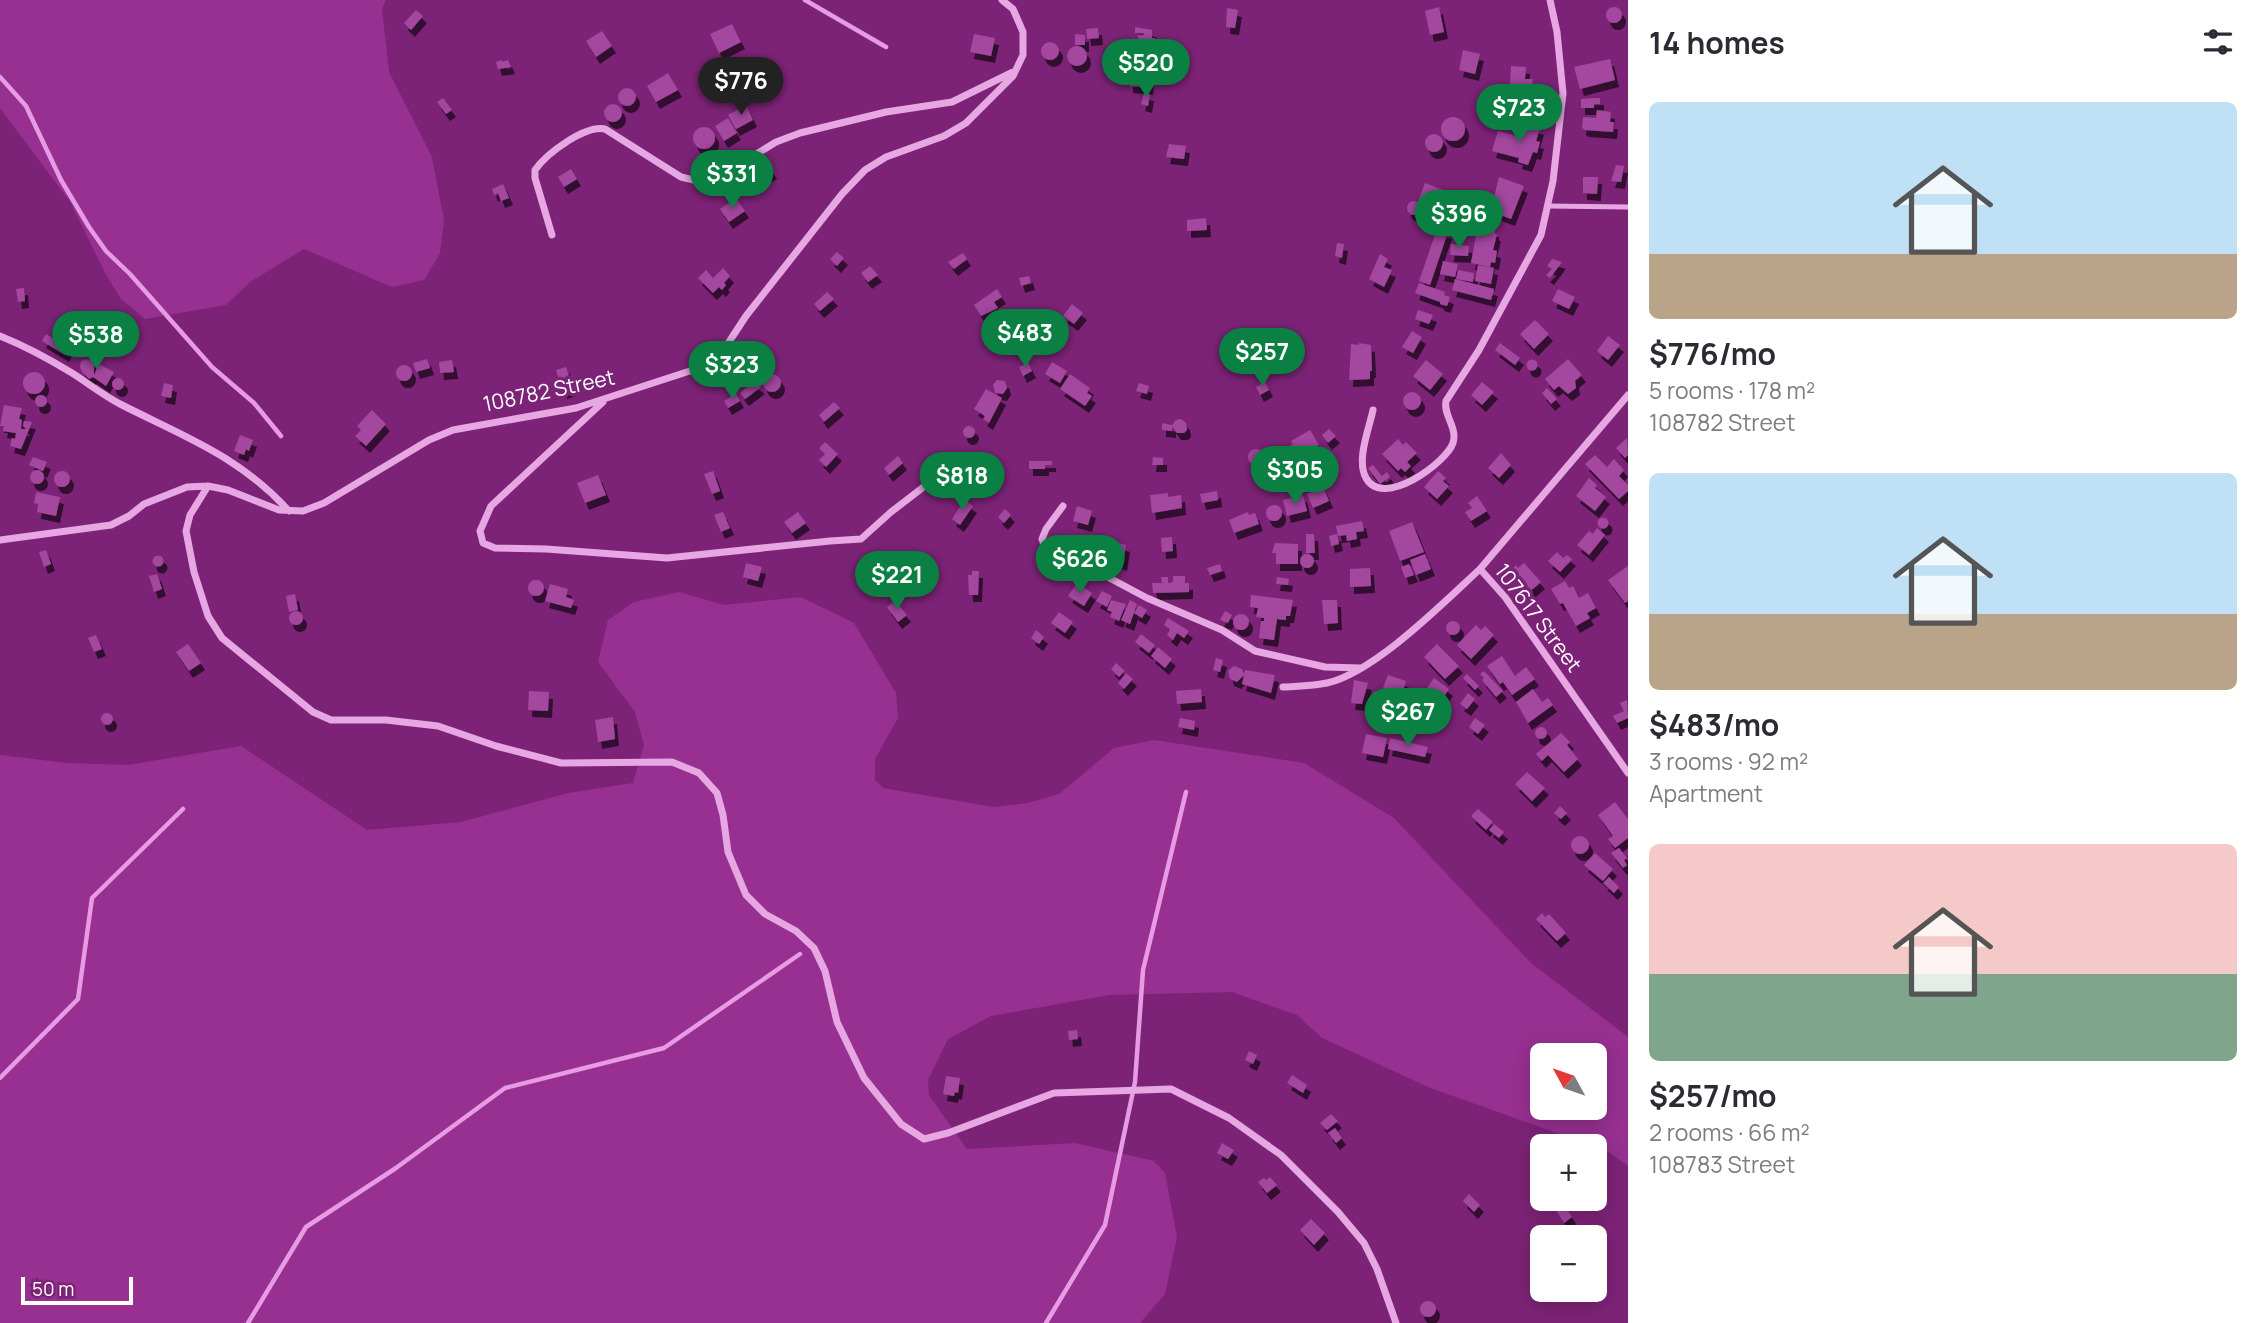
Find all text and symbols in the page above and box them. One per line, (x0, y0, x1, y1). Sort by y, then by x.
text: 14 homes (1649, 22, 1785, 63)
icon: filters (2199, 23, 2237, 61)
pin: $520 (1105, 40, 1187, 99)
text: $520 (1118, 46, 1174, 78)
pin: $776 (700, 58, 782, 117)
text: $776 (714, 64, 768, 96)
pin: $723 (1478, 85, 1560, 144)
text: $723 (1492, 91, 1546, 123)
icon: home (1880, 147, 2006, 273)
pin: $331 (691, 150, 773, 210)
text: $331 (706, 157, 758, 189)
pin: $396 (1418, 190, 1500, 250)
text: $396 (1431, 197, 1487, 229)
pin: $483 (984, 310, 1066, 369)
pin: $538 (55, 312, 137, 371)
text: $483 (997, 316, 1053, 348)
text: $538 (68, 318, 124, 350)
pin: $257 (1221, 328, 1303, 388)
text: $776/mo (1649, 333, 1776, 374)
text: $257 (1235, 335, 1289, 367)
pin: $323 (691, 342, 773, 401)
text: $323 (705, 348, 759, 380)
street label: 108782 Street (480, 362, 617, 418)
text: 5 rooms · 178 m² (1649, 374, 1815, 406)
text: 108782 Street (1649, 406, 1796, 438)
pin: $305 (1254, 447, 1336, 506)
pin: $818 (921, 452, 1003, 512)
text: $305 (1267, 453, 1323, 485)
text: $818 (936, 459, 988, 491)
icon: home (1880, 518, 2006, 644)
pin: $626 (1039, 536, 1121, 595)
text: $626 (1052, 542, 1108, 574)
pin: $221 (856, 552, 938, 611)
text: $221 (871, 558, 923, 590)
street label: 107617 Street (1489, 558, 1589, 677)
pin: $267 (1367, 688, 1449, 748)
text: $267 (1381, 695, 1435, 727)
text: $483/mo (1649, 704, 1779, 745)
text: 3 rooms · 92 m² (1649, 745, 1808, 777)
text: Apartment (1649, 777, 1763, 809)
icon: home (1880, 889, 2006, 1015)
north arrow (1530, 1043, 1606, 1120)
map controls (1530, 1043, 1607, 1302)
text: $257/mo (1649, 1075, 1777, 1116)
text: 2 rooms · 66 m² (1649, 1116, 1810, 1148)
button: + (1530, 1134, 1607, 1211)
text: 108783 Street (1649, 1148, 1795, 1180)
button: − (1530, 1225, 1607, 1302)
scale bar (21, 1274, 133, 1306)
text: 50 m (32, 1276, 74, 1302)

